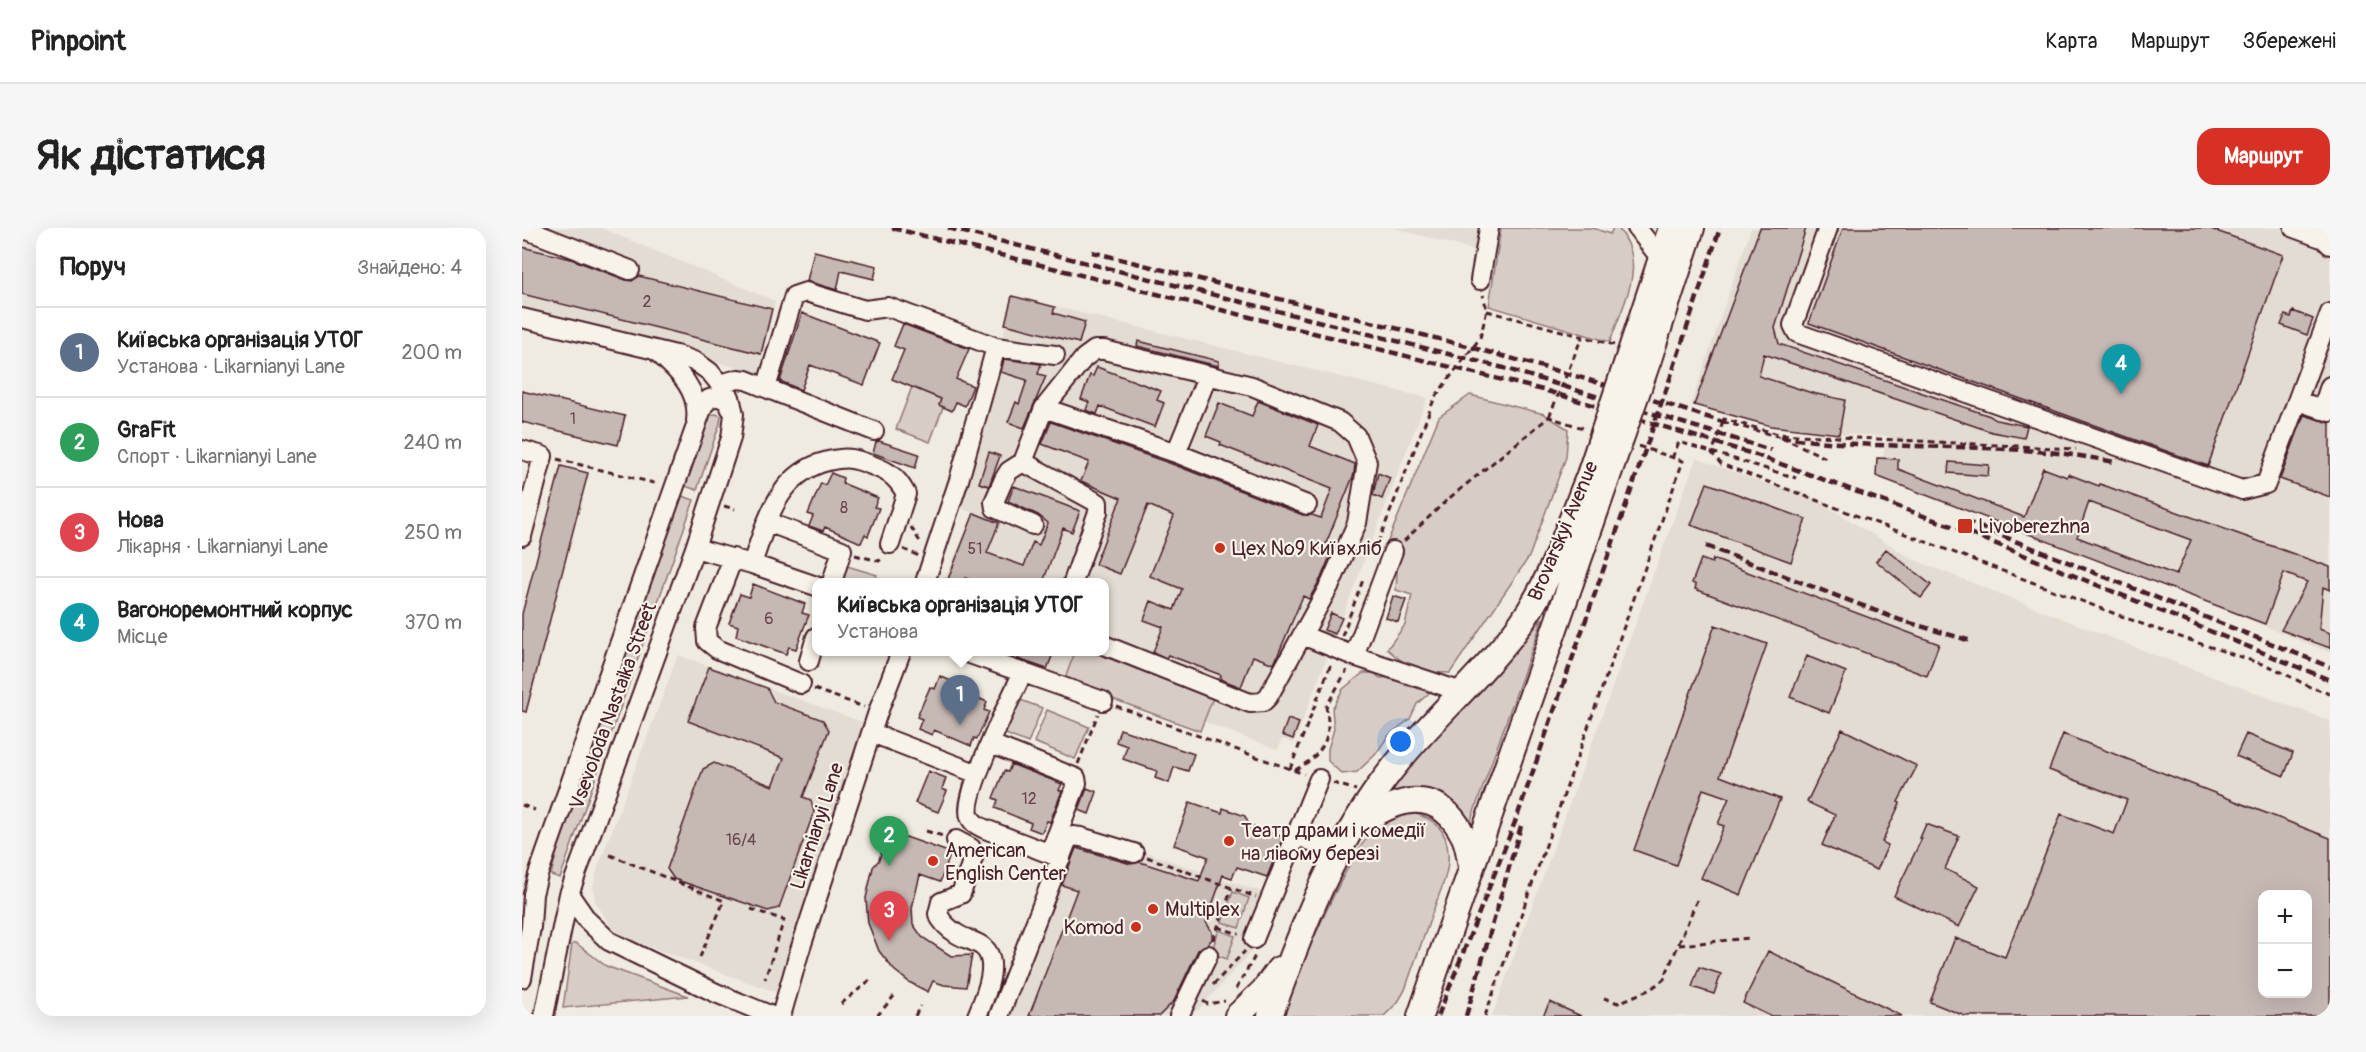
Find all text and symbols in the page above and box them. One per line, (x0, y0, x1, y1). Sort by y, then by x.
text: Pinpoint (30, 24, 126, 59)
text: Карта (2046, 28, 2098, 55)
text: Маршрут (2131, 28, 2210, 55)
text: Збережені (2243, 28, 2336, 55)
button: Маршрут (2197, 128, 2330, 185)
text: Як дістатися (36, 130, 266, 182)
text: Поруч (60, 251, 126, 283)
text: Знайдено: 4 (357, 255, 462, 280)
house number: 2 (643, 292, 652, 312)
text: Київська організація УТОГ (117, 326, 364, 354)
text: 1 (76, 340, 83, 365)
text: 200 m (401, 340, 462, 365)
pin: 4 (2102, 344, 2140, 394)
text: Установа · Likarnianyi Lane (117, 354, 345, 379)
house number: 1 (570, 409, 576, 429)
text: GraFit (117, 416, 176, 444)
text: 2 (74, 430, 85, 455)
text: 240 m (403, 430, 462, 455)
text: Спорт · Likarnianyi Lane (117, 444, 317, 469)
street label: Brovarskyi Avenue (1522, 457, 1604, 605)
house number: 8 (840, 498, 848, 518)
text: Нова (117, 506, 164, 534)
place label: Livoberezhna (1978, 514, 2090, 539)
marker: Livoberezhna (1956, 517, 1974, 535)
text: 3 (74, 520, 85, 545)
text: 250 m (404, 520, 462, 545)
text: Лікарня · Likarnianyi Lane (117, 534, 328, 559)
place label: Цех №9 Київхліб (1232, 536, 1382, 561)
house number: 51 (968, 539, 982, 559)
marker: Цех №9 Київхліб (1213, 541, 1227, 555)
popup (812, 578, 1109, 656)
text: Київська організація УТОГ (837, 591, 1084, 619)
text: Вагоноремонтний корпус (117, 596, 353, 624)
street label: Vsevoloda Nastaika Street (564, 598, 662, 813)
house number: 6 (764, 609, 774, 629)
text: 4 (74, 610, 85, 635)
text: 370 m (405, 610, 462, 635)
text: Установа (837, 619, 918, 644)
text: Місце (117, 624, 168, 649)
pin: 1 (940, 676, 980, 725)
your location (1386, 727, 1415, 756)
street label: Likarnianyi Lane (785, 759, 849, 893)
house number: 12 (1021, 789, 1037, 809)
pin: 2 (870, 816, 908, 866)
place label: Театр драми і комедії на лівому березі (1241, 818, 1427, 866)
house number: 16/4 (726, 830, 756, 850)
marker: Театр драми і комедії на лівому березі (1222, 834, 1236, 848)
place label: American English Center (945, 838, 1066, 886)
marker: American English Center (926, 854, 940, 868)
map controls (2258, 890, 2312, 998)
button: + (2258, 890, 2312, 944)
pin: 3 (870, 892, 908, 941)
place label: Multiplex (1165, 897, 1240, 922)
marker: Multiplex (1146, 902, 1160, 916)
place label: Komod (1063, 915, 1124, 940)
marker: Komod (1129, 920, 1143, 934)
button: − (2258, 944, 2312, 998)

